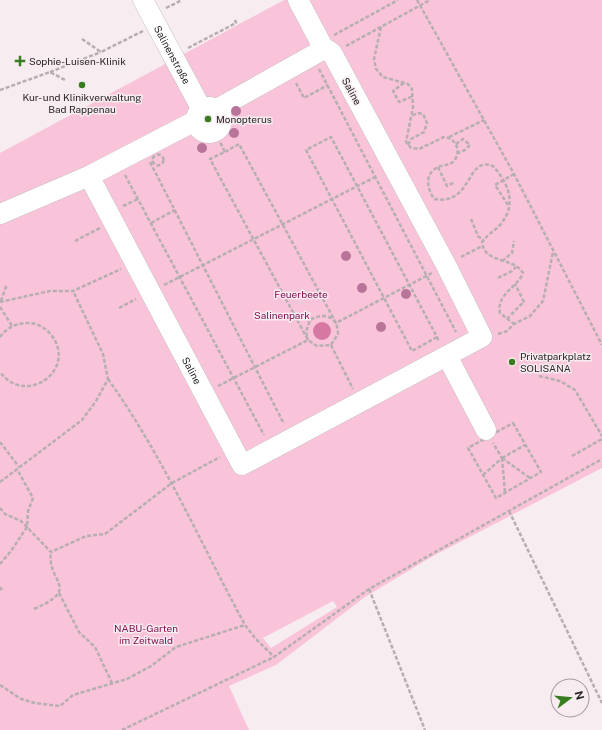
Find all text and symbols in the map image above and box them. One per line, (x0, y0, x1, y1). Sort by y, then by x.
street label: Salinenstraße (152, 23, 193, 86)
marker: Sophie-Luisen-Klinik (14, 55, 26, 67)
place label: Sophie-Luisen-Klinik (29, 55, 126, 67)
street label: Saline (340, 75, 364, 107)
marker: Kur- und Klinikverwaltung Bad Rappenau (77, 80, 87, 90)
place label: Kur- und Klinikverwaltung Bad Rappenau (22, 91, 142, 115)
place label: Monopterus (216, 113, 272, 125)
marker: Monopterus (203, 114, 213, 124)
park label: Feuerbeete (274, 288, 328, 300)
park label: Salinenpark (254, 309, 310, 321)
place label: Privatparkplatz SOLISANA (520, 350, 591, 374)
street label: Saline (180, 355, 204, 386)
marker: Privatparkplatz SOLISANA (507, 357, 517, 367)
park label: NABU-Garten im Zeitwald (114, 622, 178, 646)
north arrow (550, 678, 590, 718)
text: N (573, 689, 587, 701)

